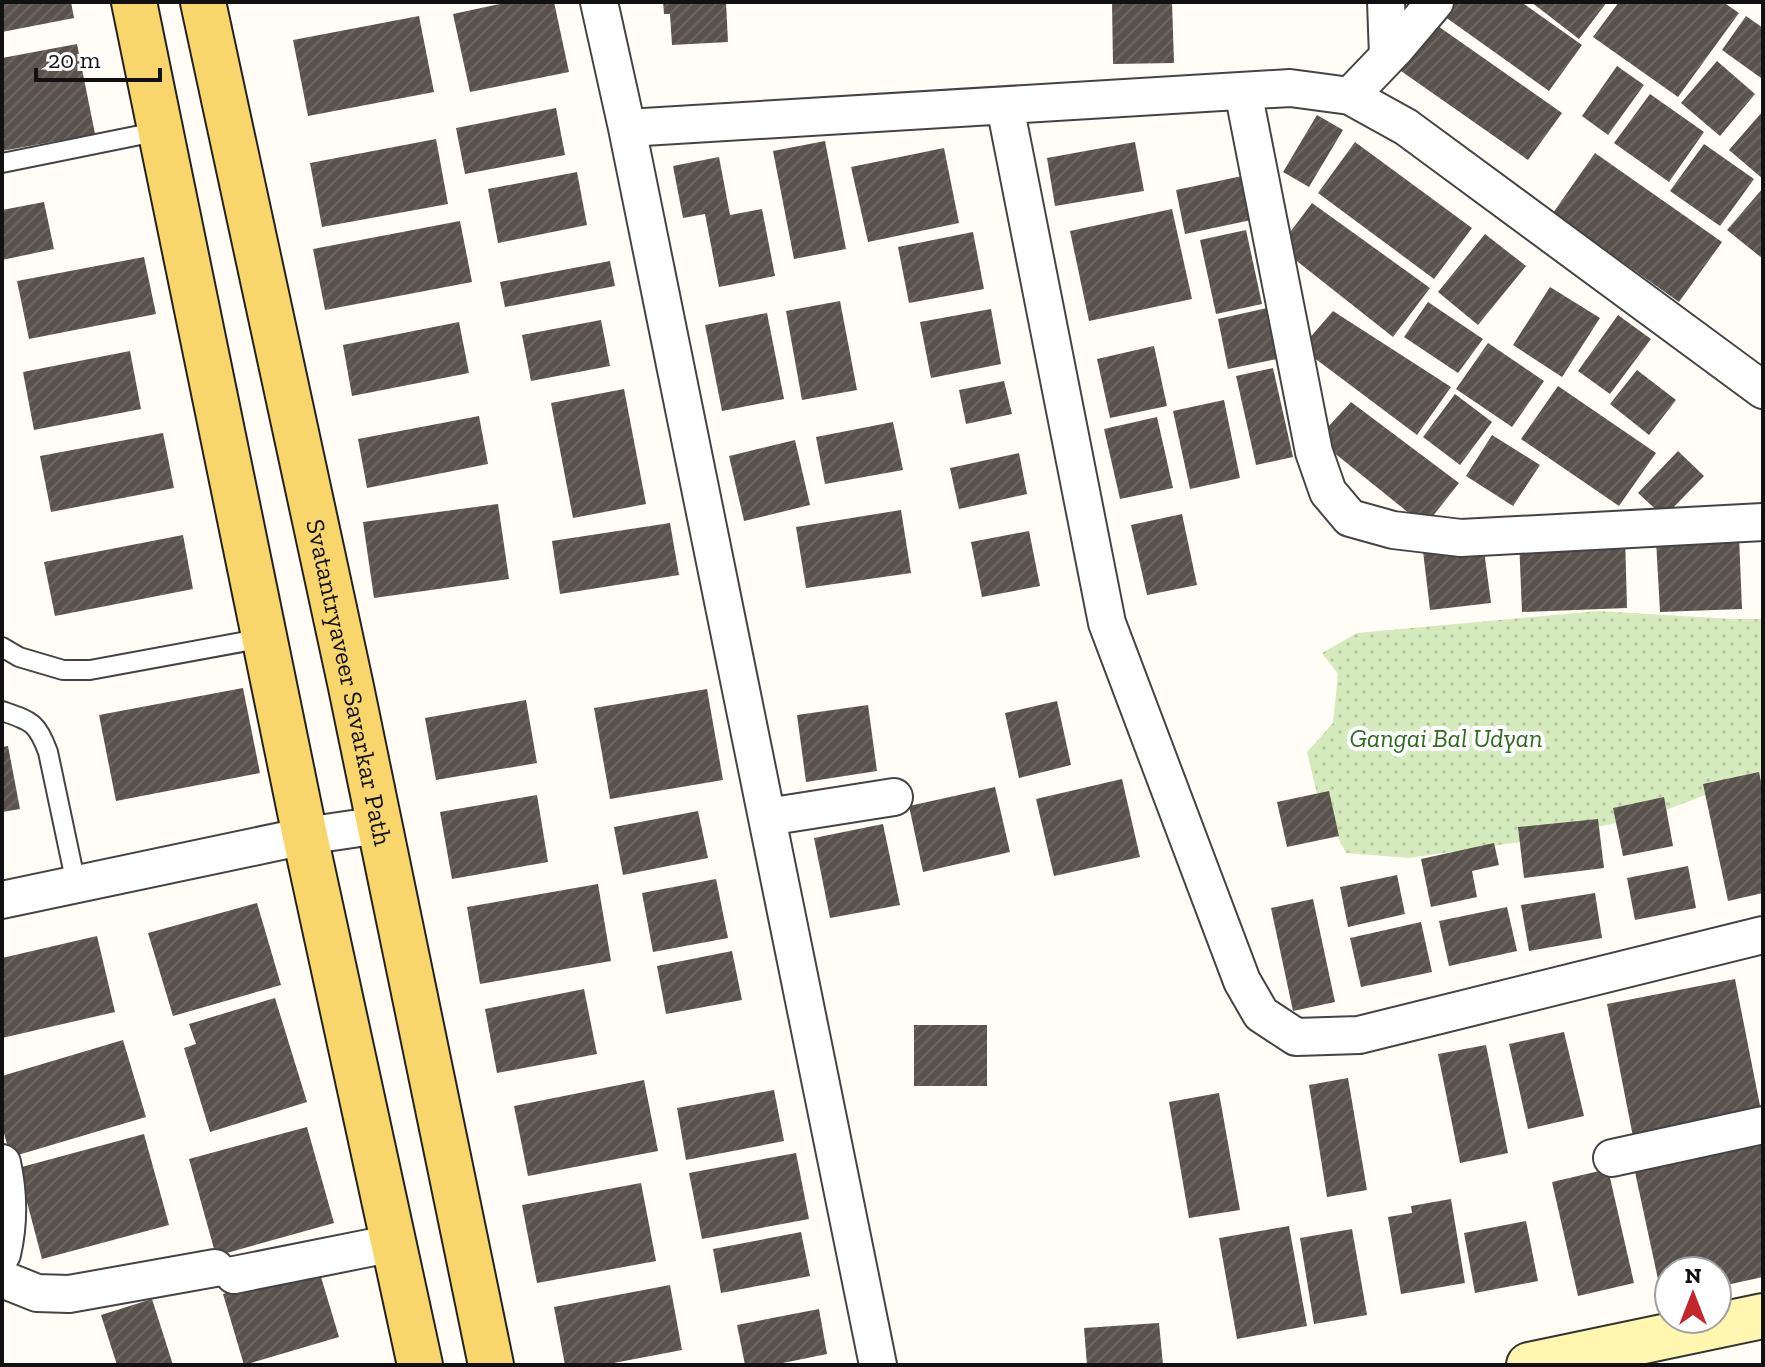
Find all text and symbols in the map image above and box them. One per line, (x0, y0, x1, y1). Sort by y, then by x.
scale bar (36, 32, 160, 82)
text: 20 m (48, 45, 101, 74)
street label: Svatantryaveer Savarkar Path (299, 516, 399, 849)
park label: Gangai Bal Udyan (1349, 722, 1543, 754)
north arrow (1653, 1255, 1733, 1335)
text: N (1685, 1262, 1702, 1289)

